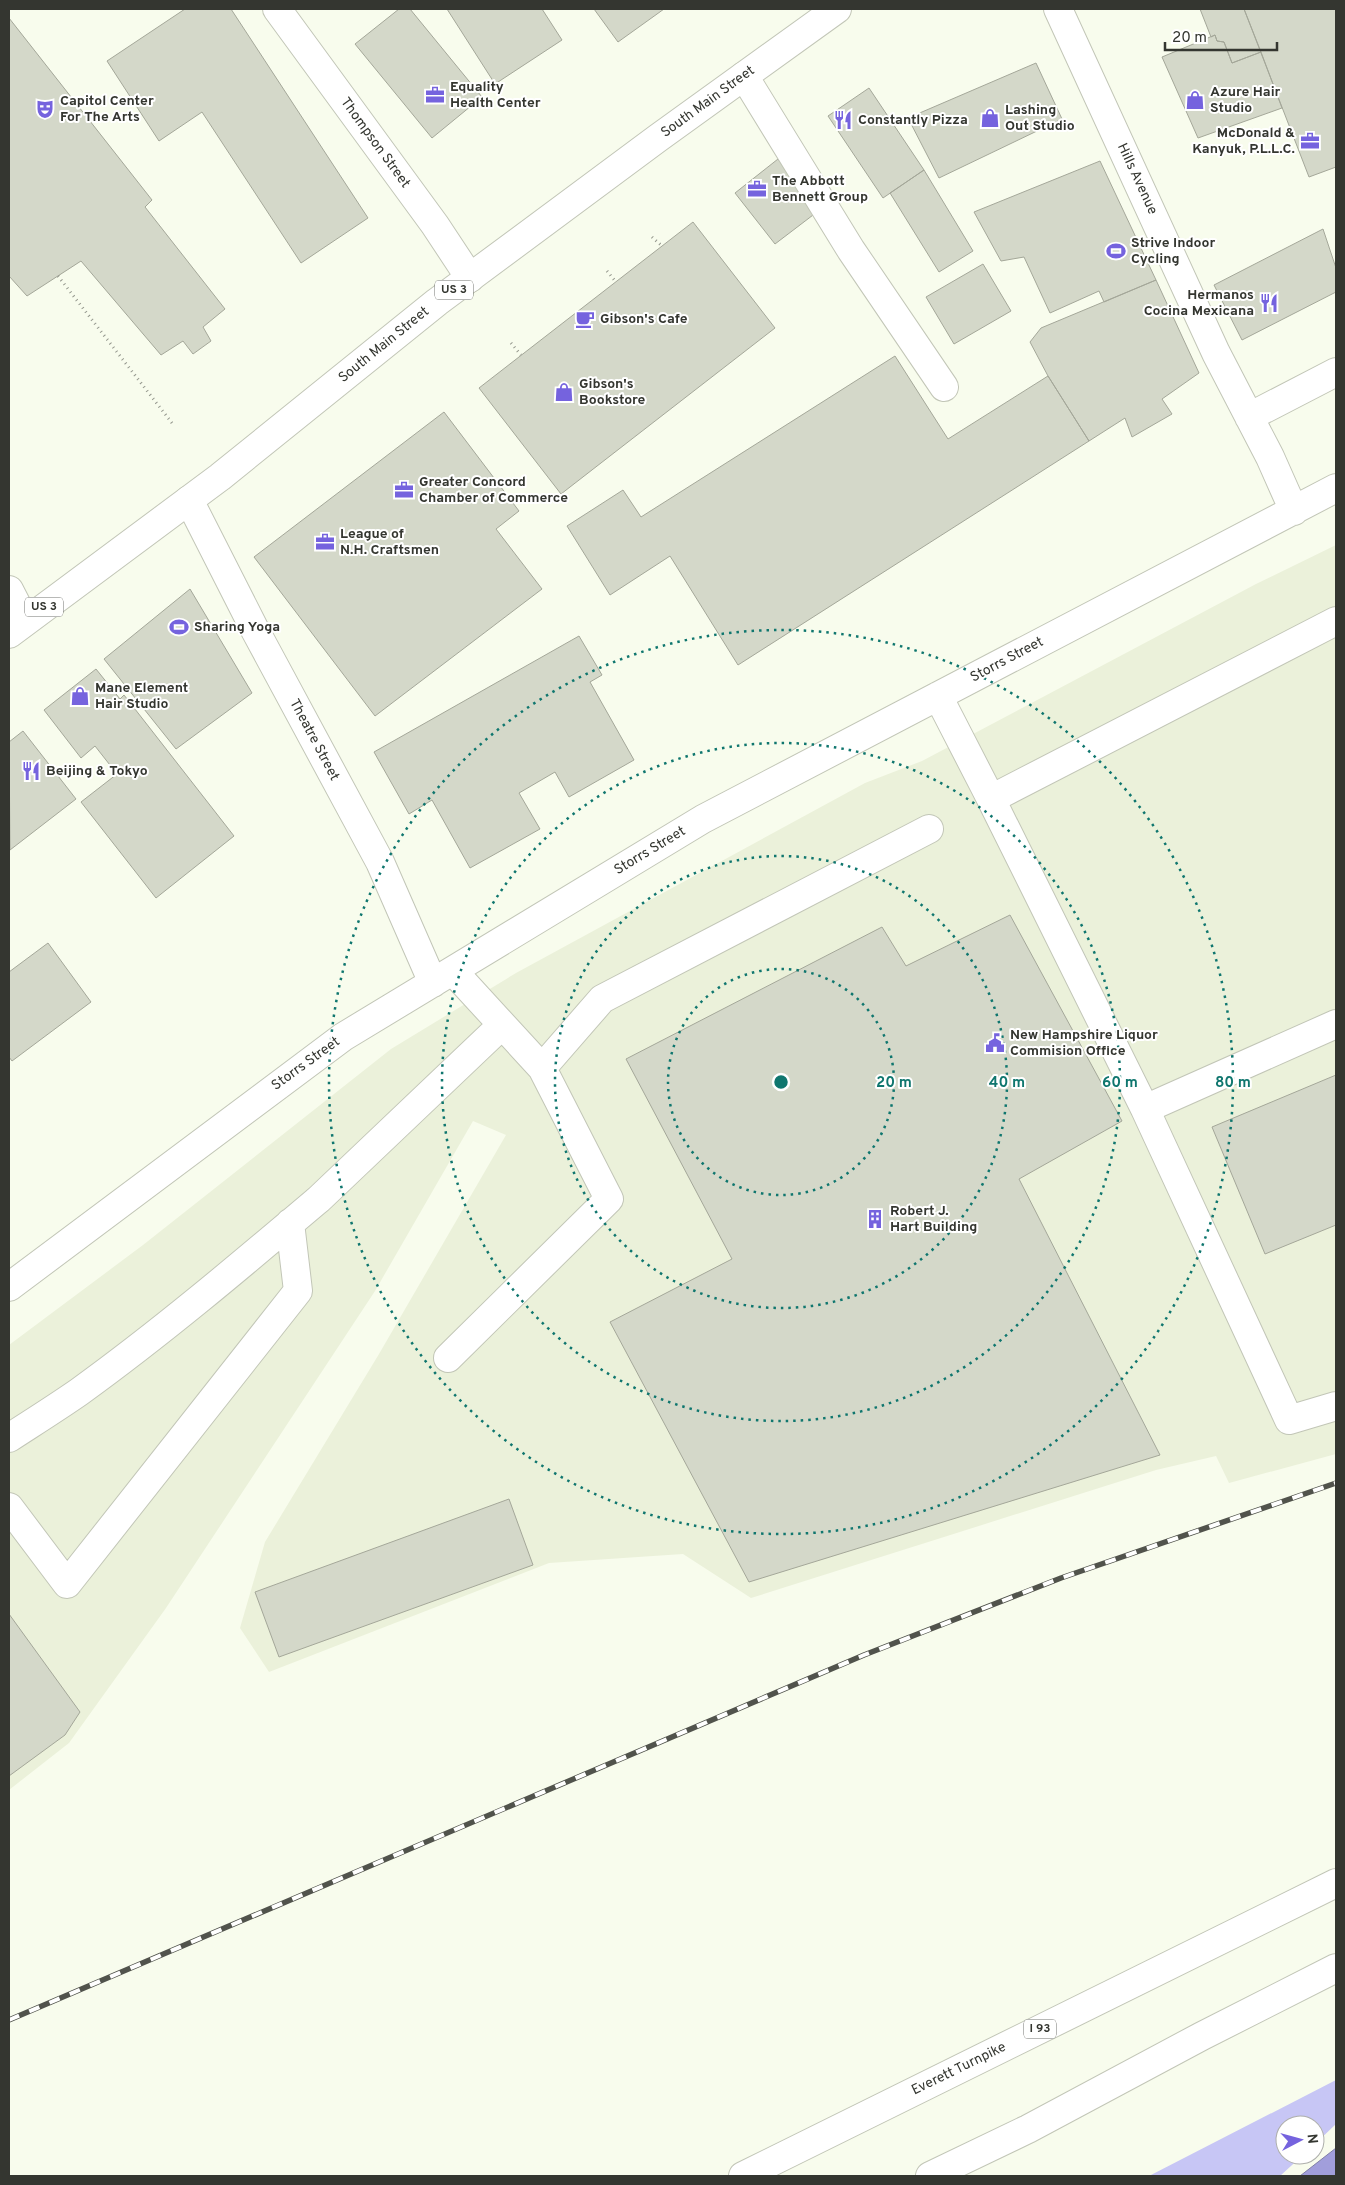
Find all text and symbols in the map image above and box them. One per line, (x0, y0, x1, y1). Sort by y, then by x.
scale bar (1165, 20, 1278, 52)
text: 20 m (1172, 29, 1207, 48)
street label: South Main Street (658, 62, 758, 142)
place label: Equality Health Center (450, 79, 541, 112)
office icon: Equality Health Center (424, 84, 446, 106)
place label: Azure Hair Studio (1210, 84, 1281, 117)
shop icon: Azure Hair Studio (1184, 89, 1206, 111)
place label: Capitol Center For The Arts (60, 93, 154, 126)
street label: Thompson Street (336, 94, 414, 192)
theatre icon: Capitol Center For The Arts (34, 98, 56, 120)
place label: Lashing Out Studio (1005, 102, 1075, 135)
shop icon: Lashing Out Studio (979, 107, 1001, 129)
restaurant icon: Constantly Pizza (832, 109, 854, 131)
place label: Constantly Pizza (858, 112, 968, 129)
place label: McDonald & Kanyuk, P.L.L.C. (1192, 125, 1295, 158)
office icon: McDonald & Kanyuk, P.L.L.C. (1299, 130, 1321, 152)
street label: Hills Avenue (1113, 141, 1161, 217)
place label: The Abbott Bennett Group (772, 173, 868, 206)
office icon: The Abbott Bennett Group (746, 178, 768, 200)
place label: Strive Indoor Cycling (1131, 235, 1215, 268)
sports icon: Strive Indoor Cycling (1105, 240, 1127, 262)
road number: US 3 (435, 280, 473, 300)
place label: Hermanos Cocina Mexicana (1144, 287, 1254, 320)
restaurant icon: Hermanos Cocina Mexicana (1258, 292, 1280, 314)
street label: South Main Street (335, 303, 433, 387)
cafe icon: Gibson's Cafe (574, 308, 596, 330)
place label: Gibson's Cafe (600, 311, 688, 328)
place label: Gibson's Bookstore (579, 376, 646, 409)
shop icon: Gibson's Bookstore (553, 381, 575, 403)
place label: Greater Concord Chamber of Commerce (419, 474, 568, 507)
office icon: Greater Concord Chamber of Commerce (393, 479, 415, 501)
place label: League of N.H. Craftsmen (340, 526, 439, 559)
office icon: League of N.H. Craftsmen (314, 531, 336, 553)
road number: US 3 (25, 598, 63, 616)
sports icon: Sharing Yoga (168, 616, 190, 638)
place label: Sharing Yoga (194, 619, 280, 636)
street label: Storrs Street (968, 634, 1046, 686)
place label: Mane Element Hair Studio (95, 680, 188, 713)
shop icon: Mane Element Hair Studio (69, 685, 91, 707)
street label: Theatre Street (285, 696, 343, 784)
restaurant icon: Beijing & Tokyo (20, 760, 42, 782)
place label: Beijing & Tokyo (46, 763, 148, 780)
street label: Storrs Street (611, 823, 689, 879)
place label: New Hampshire Liquor Commision Office (1010, 1027, 1158, 1060)
public building icon: New Hampshire Liquor Commision Office (984, 1032, 1006, 1054)
street label: Storrs Street (269, 1034, 343, 1094)
centre of rings (772, 1073, 790, 1091)
text: 20 m (876, 1074, 912, 1093)
text: 40 m (989, 1074, 1025, 1093)
text: 60 m (1102, 1074, 1138, 1093)
text: 80 m (1215, 1074, 1251, 1093)
place label: Robert J. Hart Building (890, 1203, 977, 1236)
building icon: Robert J. Hart Building (864, 1208, 886, 1230)
road number: I 93 (1024, 2020, 1056, 2038)
street label: Everett Turnpike (909, 2039, 1009, 2099)
north arrow (1275, 2115, 1325, 2165)
text: N (1302, 2133, 1320, 2145)

